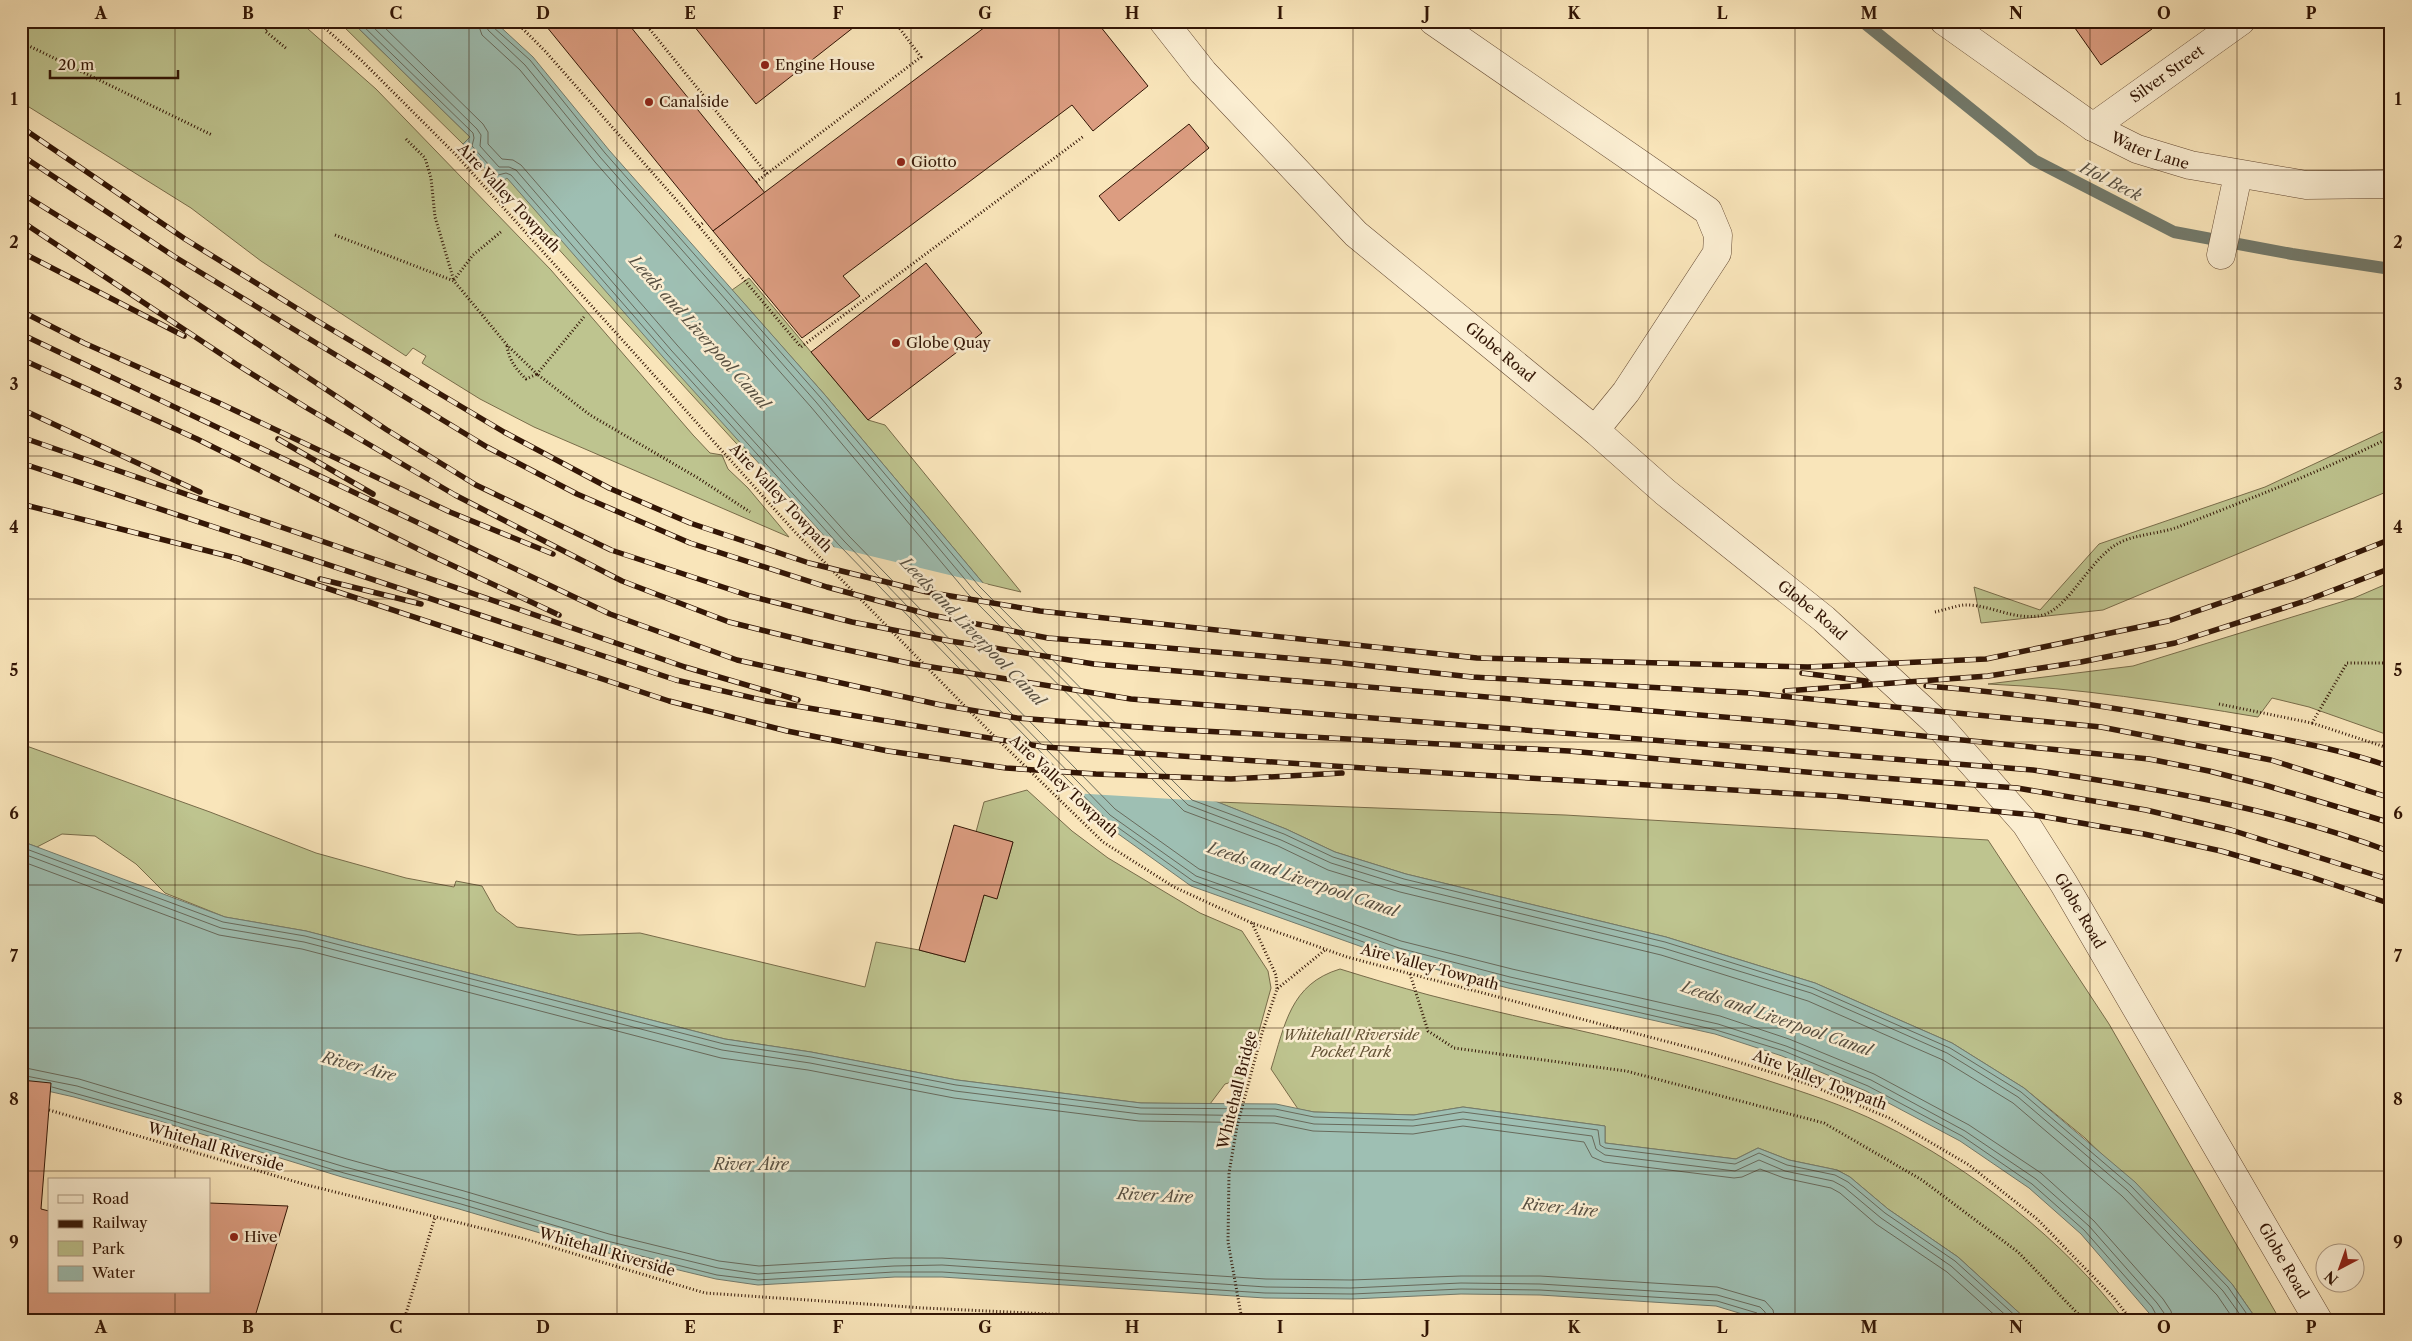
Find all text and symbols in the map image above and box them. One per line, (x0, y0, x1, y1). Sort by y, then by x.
text: A (94, 3, 108, 23)
text: B (242, 3, 254, 23)
text: C (390, 3, 402, 23)
text: D (536, 3, 550, 23)
text: E (684, 3, 696, 23)
text: F (833, 3, 844, 23)
text: G (978, 3, 992, 23)
text: H (1125, 3, 1139, 23)
text: I (1277, 3, 1284, 23)
text: J (1421, 3, 1430, 23)
text: K (1568, 3, 1582, 23)
text: L (1716, 3, 1728, 23)
text: M (1861, 3, 1878, 23)
text: N (2009, 3, 2023, 23)
text: O (2157, 3, 2171, 23)
text: P (2306, 3, 2317, 23)
street label: Silver Street (2126, 40, 2208, 107)
scale bar (50, 48, 178, 80)
text: 20 m (58, 55, 94, 74)
place label: Engine House (775, 55, 875, 74)
marker: Engine House (759, 59, 771, 71)
text: 1 (10, 89, 18, 109)
text: 1 (2394, 89, 2402, 109)
place label: Canalside (659, 92, 729, 111)
marker: Canalside (643, 96, 655, 108)
street label: Water Lane (2107, 127, 2192, 173)
street label: Aire Valley Towpath (453, 138, 565, 257)
place label: Giotto (911, 152, 957, 171)
marker: Giotto (895, 156, 907, 168)
water label: Hol Beck (2075, 156, 2146, 205)
text: 2 (9, 232, 19, 252)
text: 2 (2393, 232, 2403, 252)
water label: Leeds and Liverpool Canal (624, 249, 776, 414)
street label: Globe Road (1462, 318, 1539, 386)
place label: Globe Quay (906, 333, 991, 352)
marker: Globe Quay (890, 337, 902, 349)
text: 3 (9, 374, 19, 394)
text: 3 (2393, 374, 2403, 394)
street label: Aire Valley Towpath (725, 438, 837, 557)
text: 4 (9, 517, 19, 537)
text: 4 (2393, 517, 2403, 537)
water label: Leeds and Liverpool Canal (895, 551, 1051, 711)
street label: Globe Road (1774, 576, 1851, 644)
text: 5 (10, 660, 19, 680)
text: 5 (2394, 660, 2403, 680)
street label: Aire Valley Towpath (1005, 729, 1123, 842)
text: 6 (9, 803, 19, 823)
text: 6 (2393, 803, 2403, 823)
water label: Leeds and Liverpool Canal (1203, 836, 1403, 922)
street label: Globe Road (2050, 869, 2110, 952)
street label: Aire Valley Towpath (1358, 939, 1502, 994)
text: 7 (10, 946, 19, 966)
text: 7 (2394, 946, 2403, 966)
water label: Leeds and Liverpool Canal (1677, 975, 1877, 1061)
park label: Whitehall Riverside Pocket Park (1283, 1025, 1420, 1061)
street label: Whitehall Bridge (1212, 1029, 1260, 1152)
street label: Aire Valley Towpath (1749, 1045, 1891, 1114)
water label: River Aire (318, 1046, 399, 1086)
text: 8 (9, 1089, 19, 1109)
text: 8 (2393, 1089, 2403, 1109)
street label: Whitehall Riverside (145, 1118, 287, 1175)
water label: River Aire (711, 1154, 790, 1174)
legend (48, 1178, 210, 1294)
water label: River Aire (1115, 1183, 1195, 1207)
text: Road (92, 1189, 129, 1208)
water label: River Aire (1519, 1193, 1600, 1221)
text: Railway (92, 1213, 148, 1232)
street label: Globe Road (2254, 1219, 2313, 1302)
street label: Whitehall Riverside (536, 1223, 678, 1280)
place label: Hive (244, 1227, 277, 1246)
marker: Hive (228, 1231, 240, 1243)
text: 9 (9, 1232, 19, 1252)
text: 9 (2393, 1232, 2403, 1252)
text: Park (92, 1239, 126, 1258)
north arrow (2314, 1244, 2364, 1294)
text: Water (91, 1263, 136, 1282)
text: N (2321, 1267, 2342, 1289)
text: A (94, 1317, 108, 1337)
text: B (242, 1317, 254, 1337)
text: C (390, 1317, 402, 1337)
text: D (536, 1317, 550, 1337)
text: E (684, 1317, 696, 1337)
text: F (833, 1317, 844, 1337)
text: G (978, 1317, 992, 1337)
text: H (1125, 1317, 1139, 1337)
text: I (1277, 1317, 1284, 1337)
text: J (1421, 1317, 1430, 1337)
text: K (1568, 1317, 1582, 1337)
text: L (1716, 1317, 1728, 1337)
text: M (1861, 1317, 1878, 1337)
text: N (2009, 1317, 2023, 1337)
text: O (2157, 1317, 2171, 1337)
text: P (2306, 1317, 2317, 1337)

